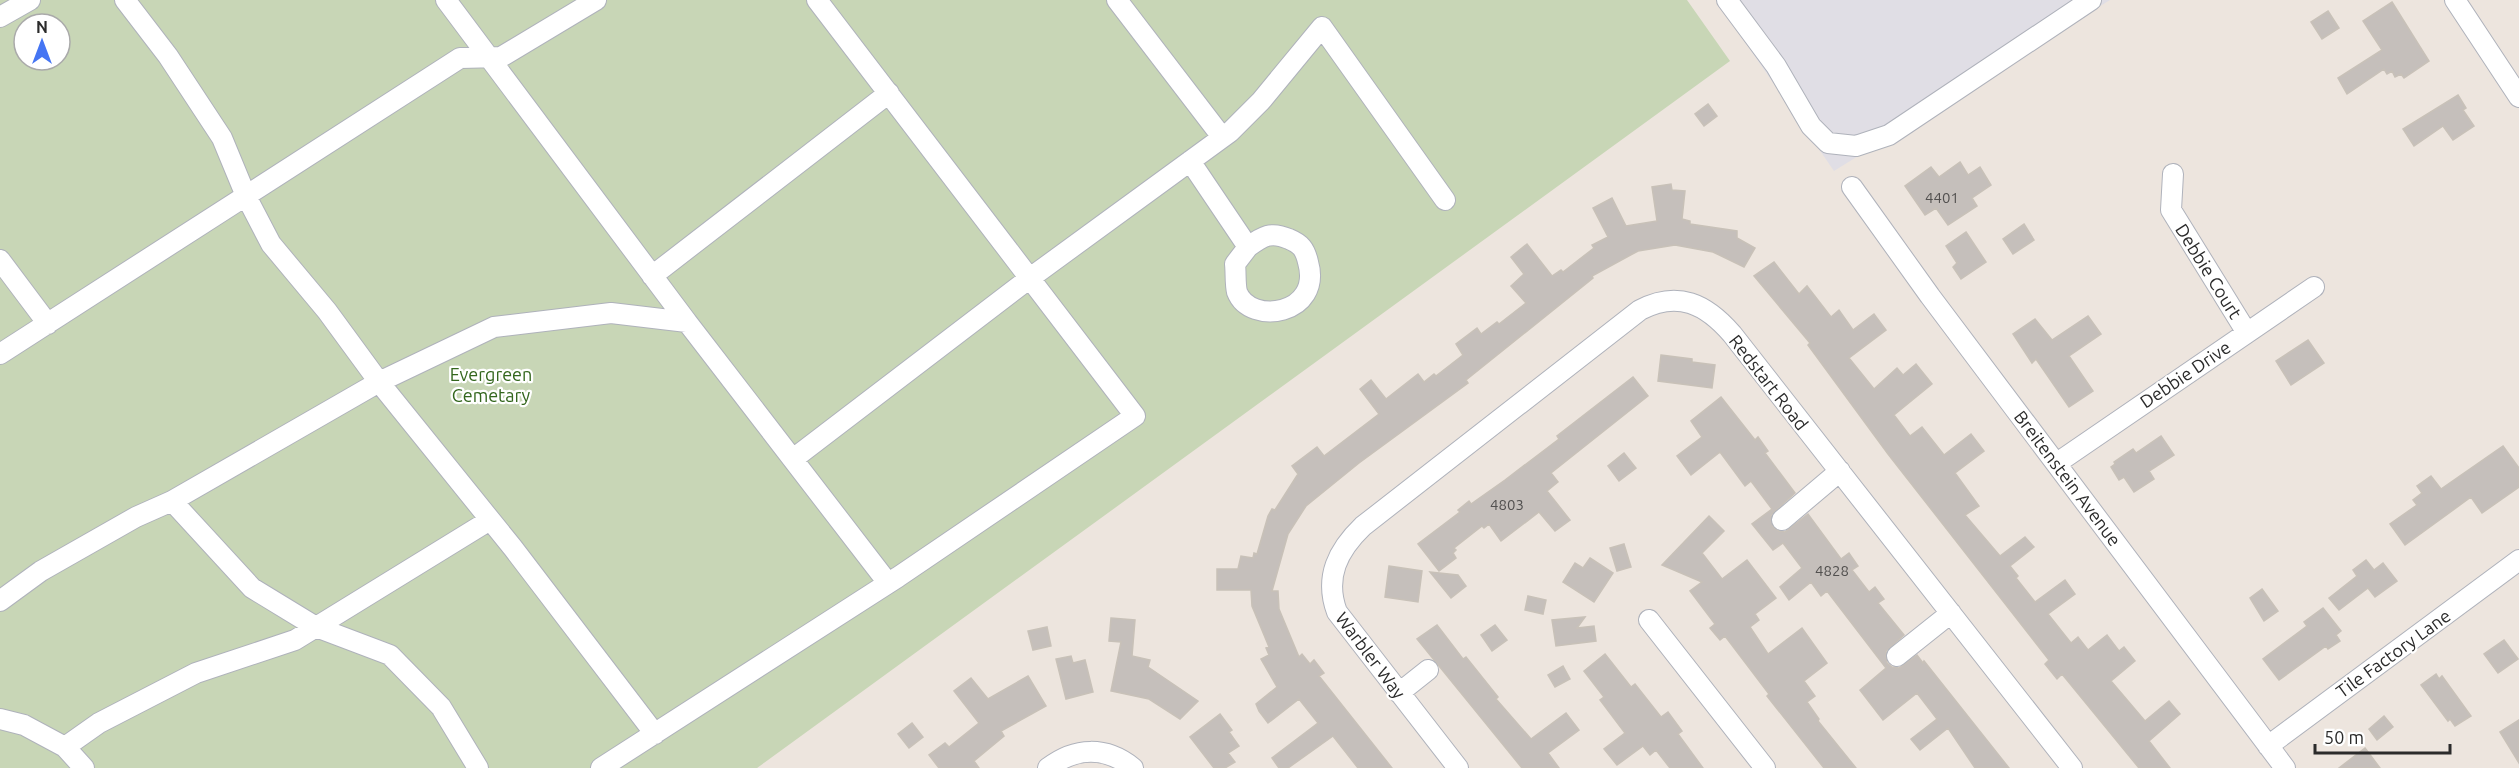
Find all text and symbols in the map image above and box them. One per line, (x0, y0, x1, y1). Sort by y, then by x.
north arrow (12, 12, 72, 72)
text: N (36, 18, 48, 36)
house number: 4401 (1925, 189, 1959, 206)
street label: Debbie Court (2172, 220, 2246, 322)
street label: Redstart Road (1726, 330, 1812, 434)
street label: Debbie Drive (2136, 336, 2234, 412)
park label: Evergreen Cemetary (450, 364, 532, 405)
street label: Breitenstein Avenue (2011, 406, 2125, 550)
house number: 4803 (1490, 496, 1524, 513)
house number: 4828 (1815, 562, 1849, 579)
street label: Tile Factory Lane (2332, 605, 2454, 701)
street label: Warbler Way (1332, 608, 1410, 702)
scale bar (2315, 717, 2450, 755)
text: 50 m (2324, 727, 2364, 747)

